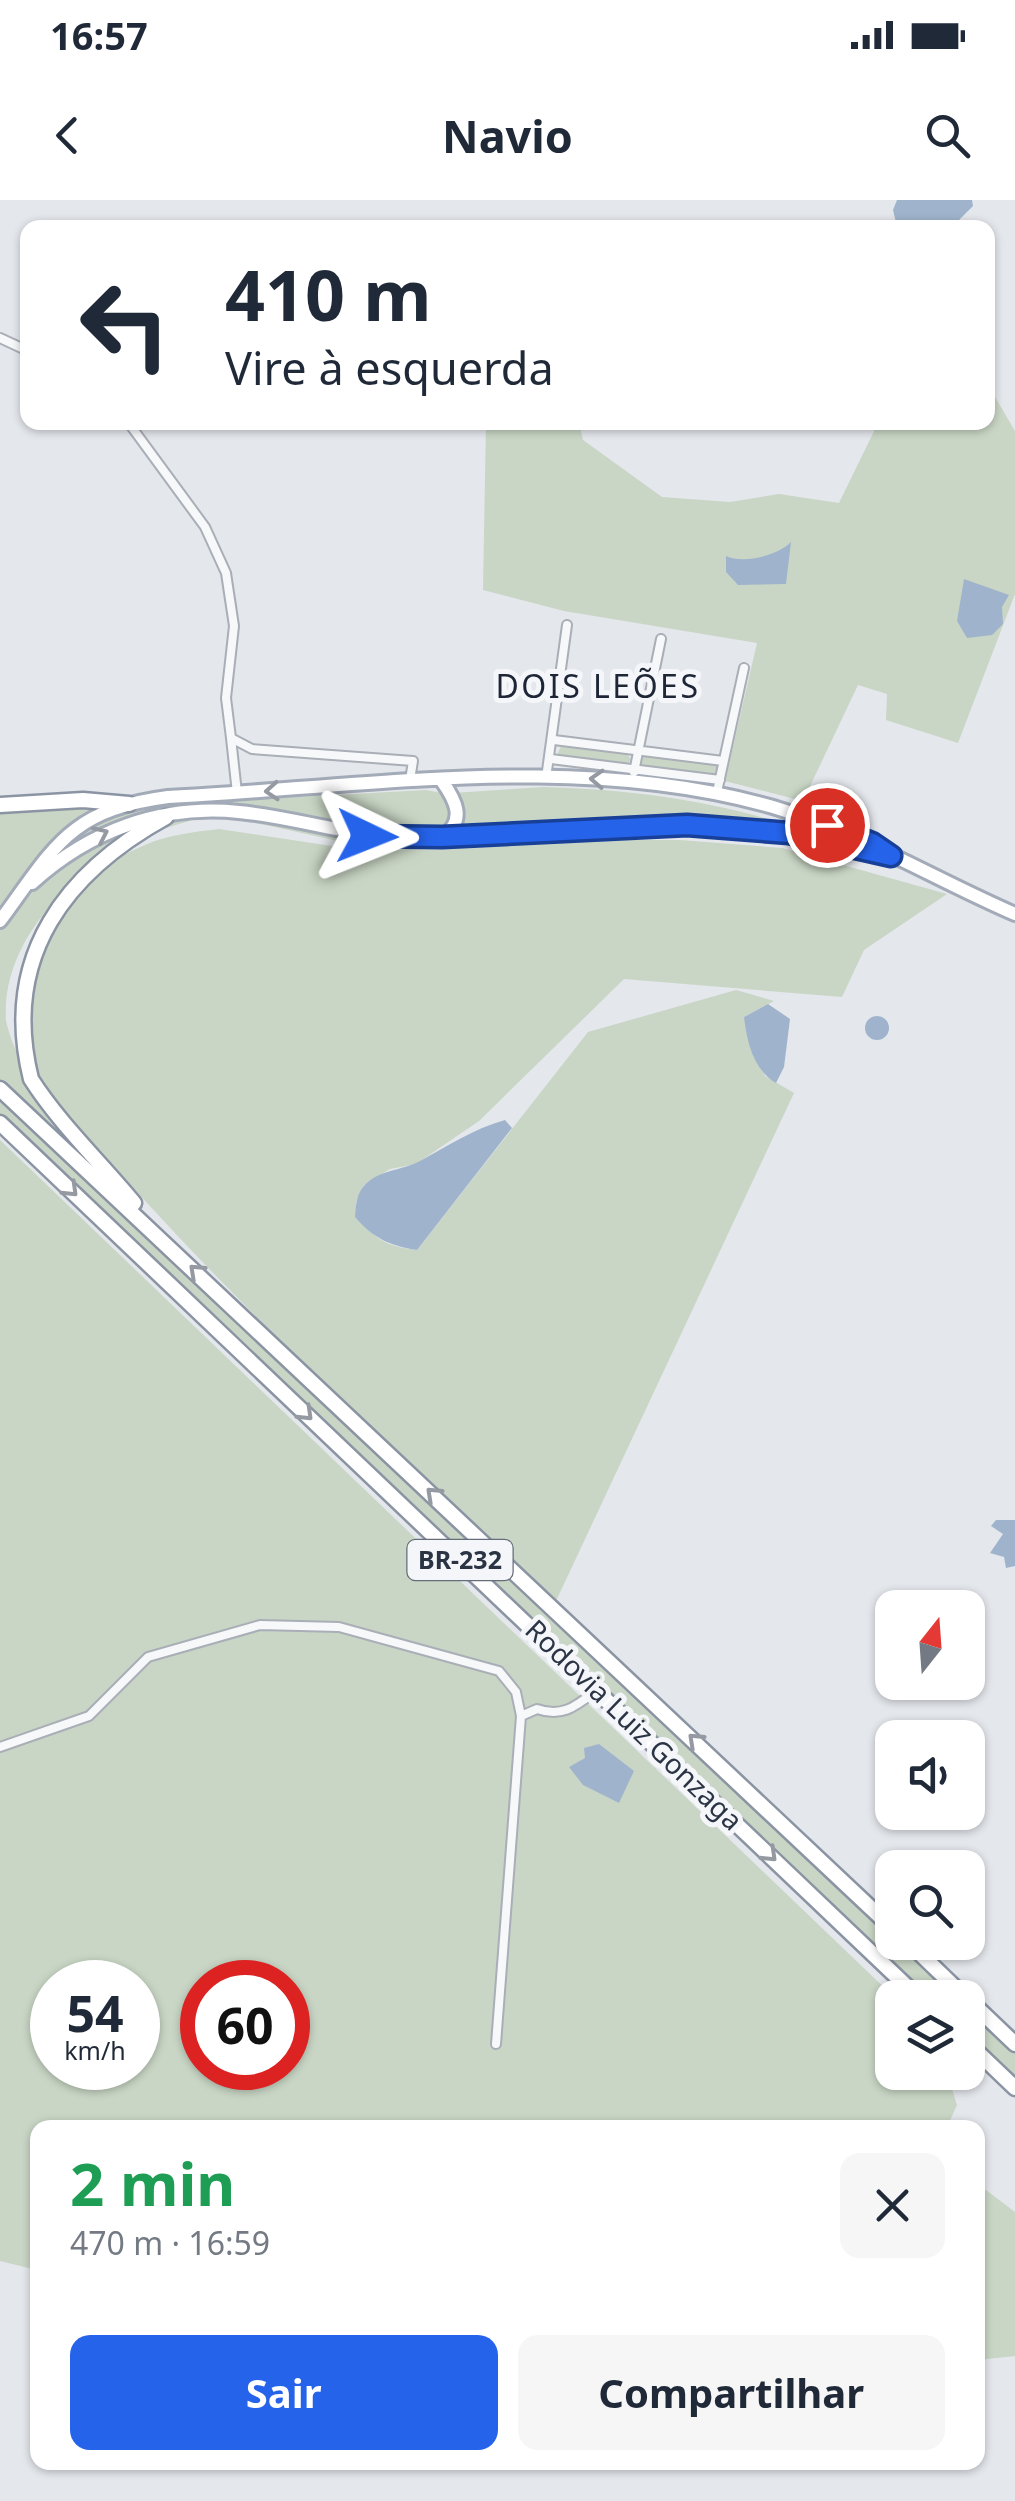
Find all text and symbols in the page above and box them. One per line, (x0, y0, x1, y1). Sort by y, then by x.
text: 16:57 (50, 9, 148, 61)
text: Navio (442, 105, 573, 166)
icon: back (40, 108, 95, 163)
icon: search (920, 108, 975, 163)
text: 410 m (225, 246, 432, 342)
icon: left (60, 260, 190, 390)
text: Vire à esquerda (225, 337, 554, 398)
district label: DOIS LEÕES (495, 664, 701, 707)
one-way arrow (588, 769, 604, 790)
one-way arrow (264, 780, 280, 801)
pin (785, 783, 870, 868)
position arrow (315, 784, 419, 888)
icon: arrive (800, 798, 855, 853)
one-way arrow (90, 827, 108, 847)
one-way arrow (59, 1178, 77, 1196)
one-way arrow (189, 1265, 208, 1283)
one-way arrow (294, 1402, 313, 1420)
one-way arrow (426, 1488, 444, 1506)
road number: BR-232 (408, 1540, 512, 1580)
north arrow (875, 1590, 985, 1700)
map controls (875, 1590, 985, 2090)
street label: Rodovia Luiz Gonzaga (518, 1610, 752, 1838)
button: sound (875, 1720, 985, 1830)
one-way arrow (688, 1734, 706, 1752)
one-way arrow (758, 1843, 776, 1861)
button: search (875, 1850, 985, 1960)
speed limit sign: 60 (180, 1960, 310, 2090)
text: 54 (66, 1979, 124, 2047)
button: layers (875, 1980, 985, 2090)
text: km/h (64, 2033, 126, 2067)
text: 2 min (70, 2142, 235, 2224)
button: close (840, 2153, 945, 2258)
text: 470 m · 16:59 (70, 2221, 270, 2264)
button: Sair (70, 2335, 498, 2450)
button: Compartilhar (518, 2335, 945, 2450)

